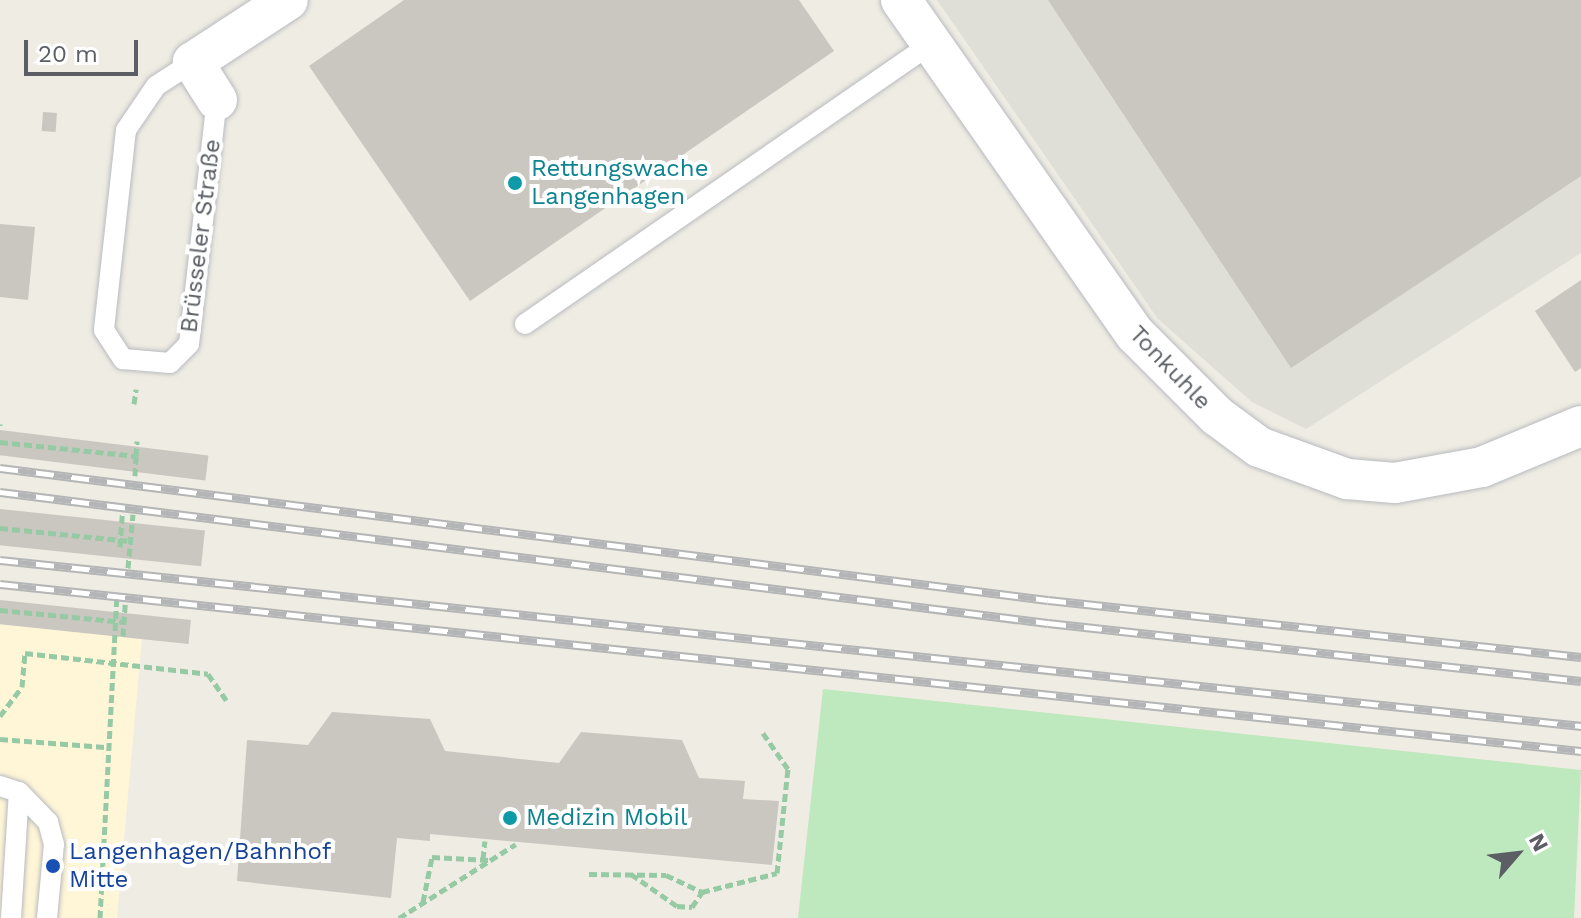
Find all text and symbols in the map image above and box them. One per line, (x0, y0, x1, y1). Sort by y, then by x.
scale bar (28, 24, 142, 74)
text: 20 m (38, 40, 98, 68)
street label: Brüsseler Straße (175, 137, 227, 335)
place label: Rettungswache Langenhagen (531, 155, 709, 211)
marker: Rettungswache Langenhagen (506, 174, 524, 192)
street label: Tonkuhle (1123, 320, 1217, 416)
place label: Medizin Mobil (526, 804, 687, 832)
marker: Medizin Mobil (501, 809, 519, 827)
north arrow (1477, 814, 1557, 894)
text: N (1524, 829, 1553, 856)
place label: Langenhagen/Bahnhof Mitte (69, 838, 331, 894)
marker: Langenhagen/Bahnhof Mitte (44, 857, 62, 875)

